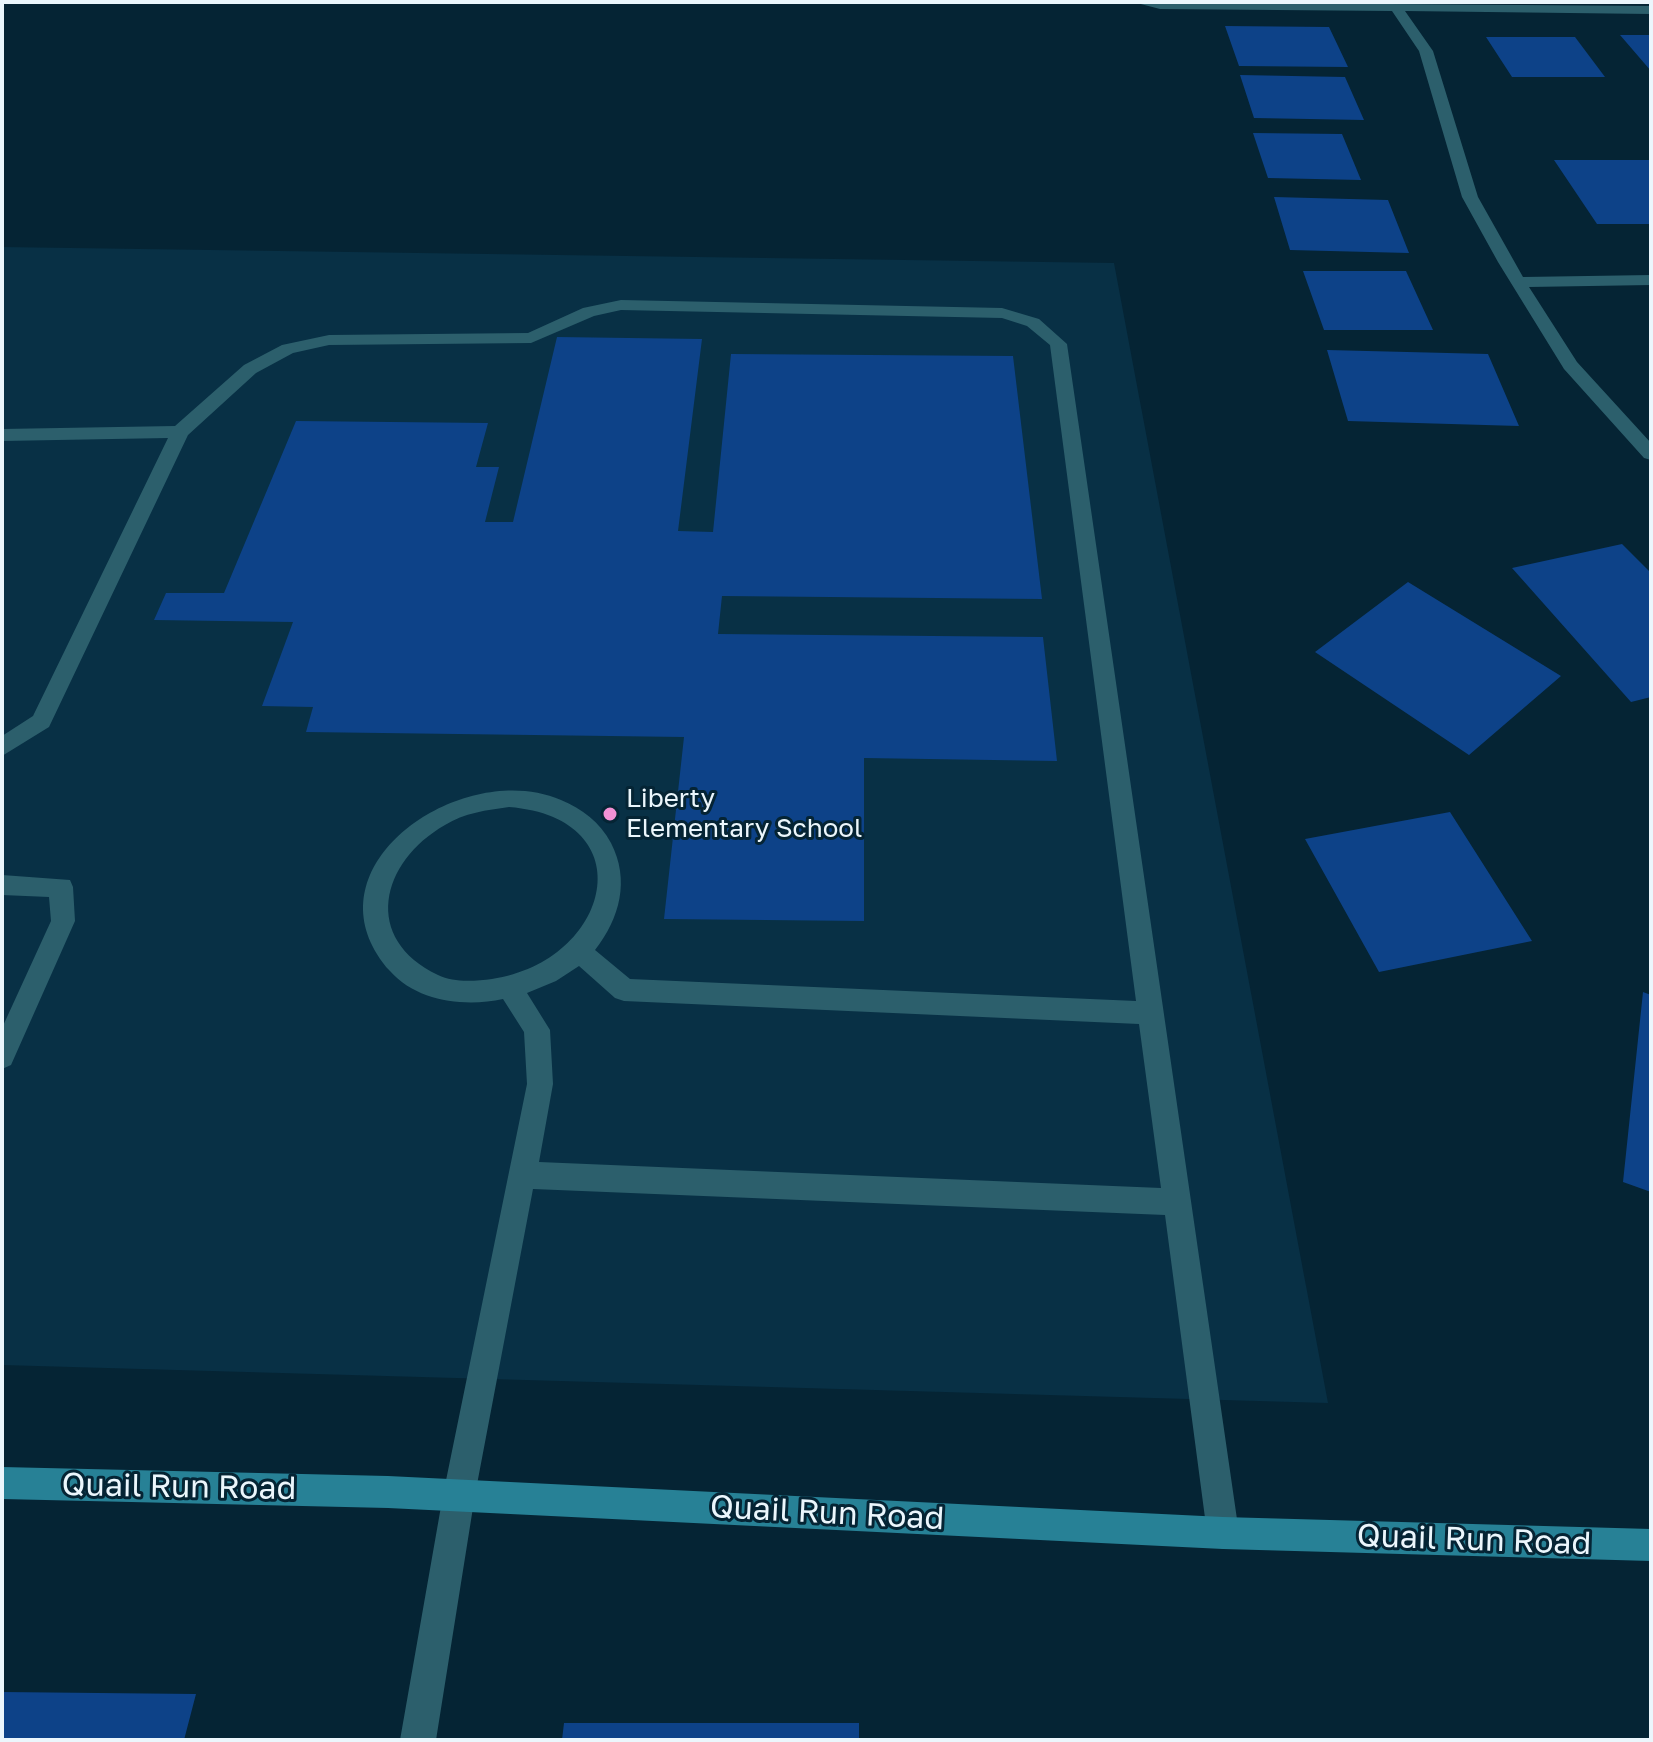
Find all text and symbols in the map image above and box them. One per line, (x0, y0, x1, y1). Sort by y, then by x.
place label: Liberty Elementary School (626, 783, 862, 844)
marker: Liberty Elementary School (601, 805, 619, 823)
street label: Quail Run Road (61, 1466, 297, 1508)
street label: Quail Run Road (709, 1488, 945, 1538)
street label: Quail Run Road (1356, 1517, 1592, 1563)

